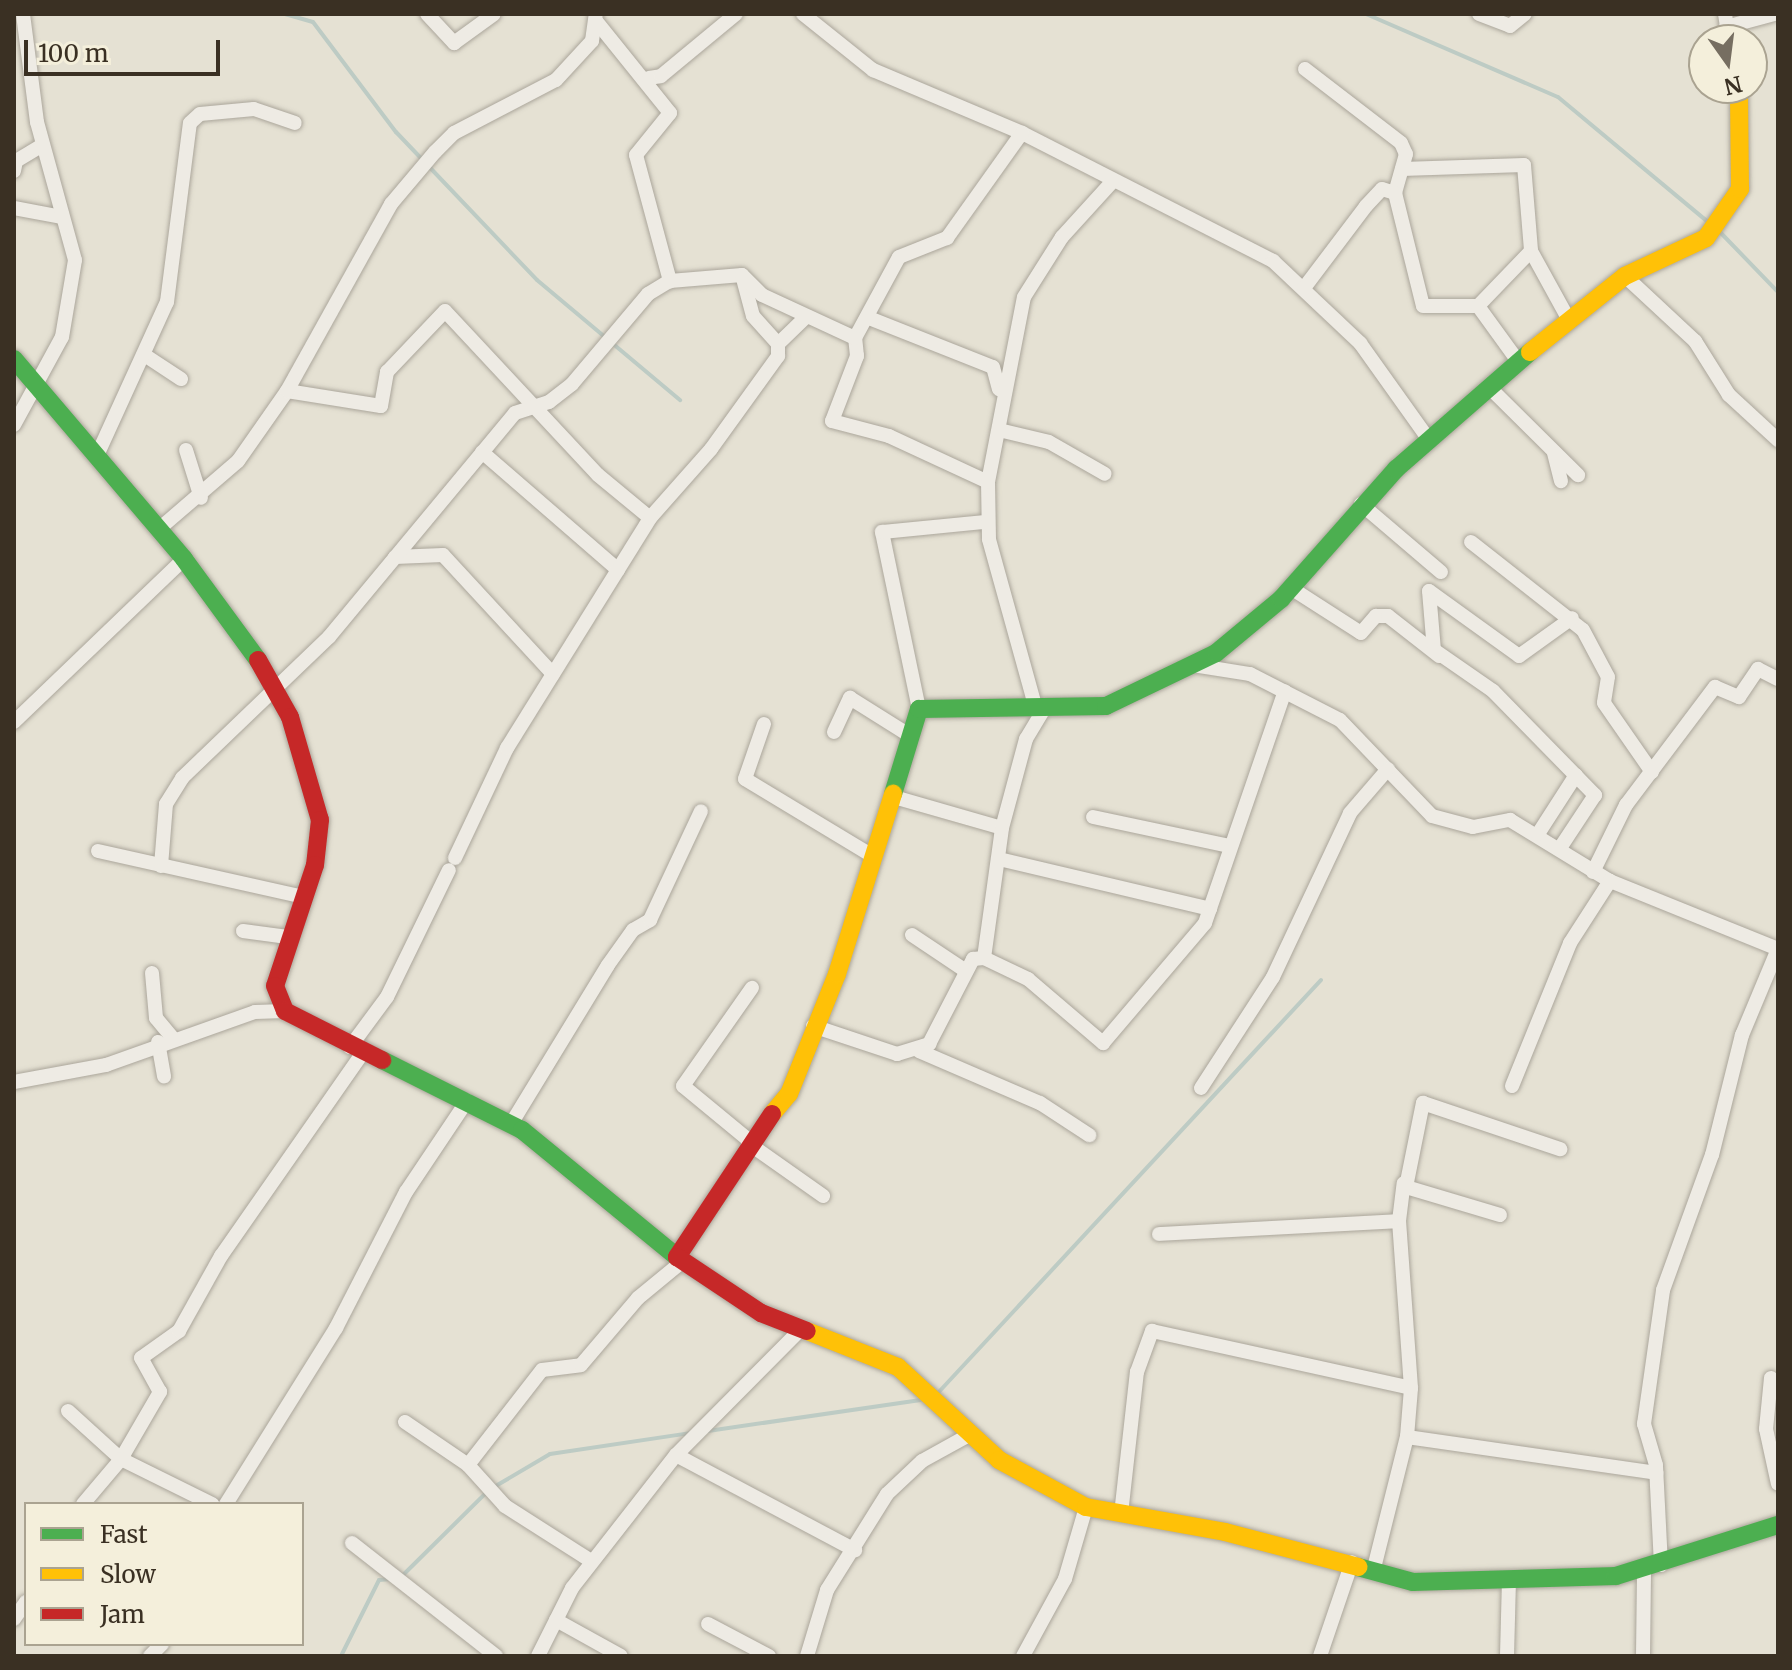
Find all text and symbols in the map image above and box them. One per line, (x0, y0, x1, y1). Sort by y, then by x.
scale bar (28, 24, 224, 74)
north arrow (1688, 24, 1768, 104)
text: 100 m (38, 38, 108, 69)
text: N (1722, 70, 1745, 101)
legend (24, 1502, 304, 1646)
text: Fast (100, 1519, 148, 1550)
text: Slow (100, 1559, 156, 1590)
text: Jam (100, 1599, 145, 1630)

